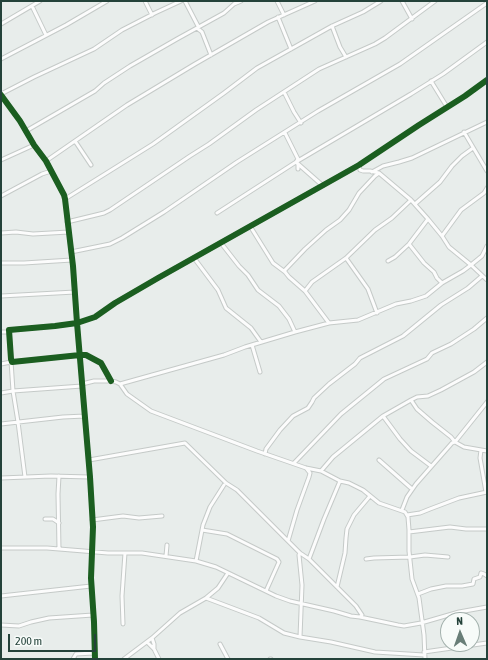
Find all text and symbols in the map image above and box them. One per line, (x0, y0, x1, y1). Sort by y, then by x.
north arrow (440, 612, 480, 652)
text: N (456, 615, 463, 627)
scale bar (10, 626, 98, 652)
text: 200 m (15, 634, 42, 648)

